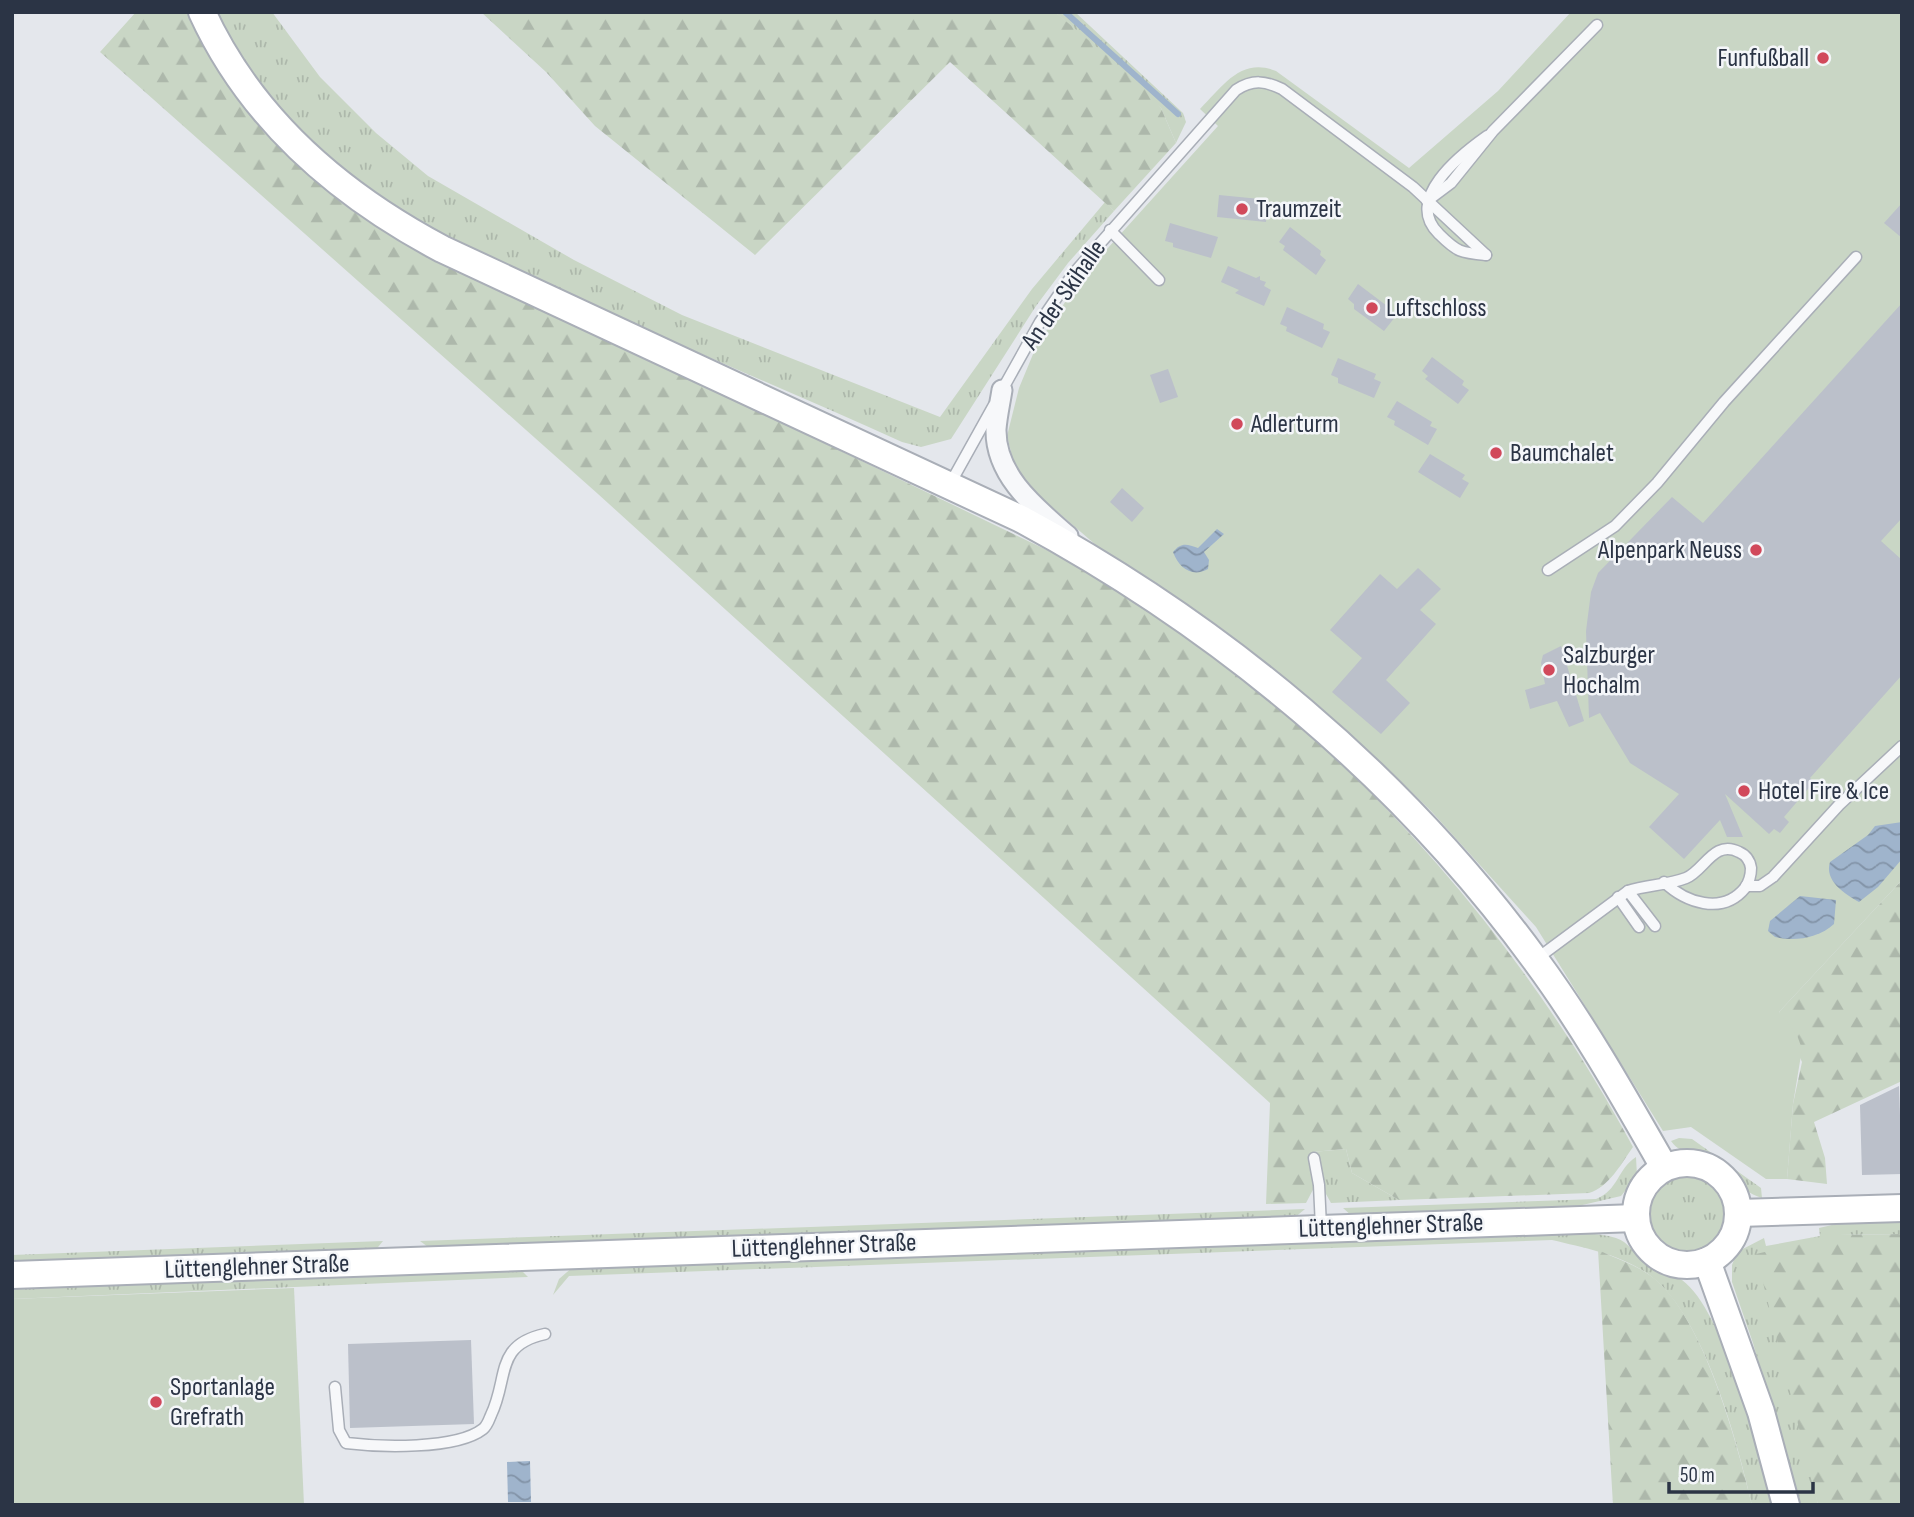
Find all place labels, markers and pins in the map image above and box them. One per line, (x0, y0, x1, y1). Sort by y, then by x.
place label: Funfußball (1717, 43, 1809, 74)
marker: Funfußball (1815, 50, 1831, 66)
place label: Traumzeit (1256, 194, 1342, 225)
marker: Traumzeit (1234, 201, 1250, 217)
place label: Luftschloss (1386, 293, 1487, 324)
marker: Luftschloss (1364, 300, 1380, 316)
place label: Adlerturm (1250, 409, 1339, 440)
marker: Adlerturm (1229, 416, 1245, 432)
place label: Baumchalet (1510, 438, 1614, 469)
marker: Baumchalet (1488, 445, 1504, 461)
place label: Alpenpark Neuss (1597, 535, 1742, 566)
marker: Alpenpark Neuss (1748, 542, 1764, 558)
place label: Salzburger Hochalm (1563, 640, 1655, 701)
marker: Salzburger Hochalm (1541, 662, 1557, 678)
place label: Hotel Fire & Ice (1758, 776, 1889, 807)
marker: Hotel Fire & Ice (1736, 783, 1752, 799)
place label: Sportanlage Grefrath (170, 1372, 275, 1433)
marker: Sportanlage Grefrath (148, 1394, 164, 1410)

